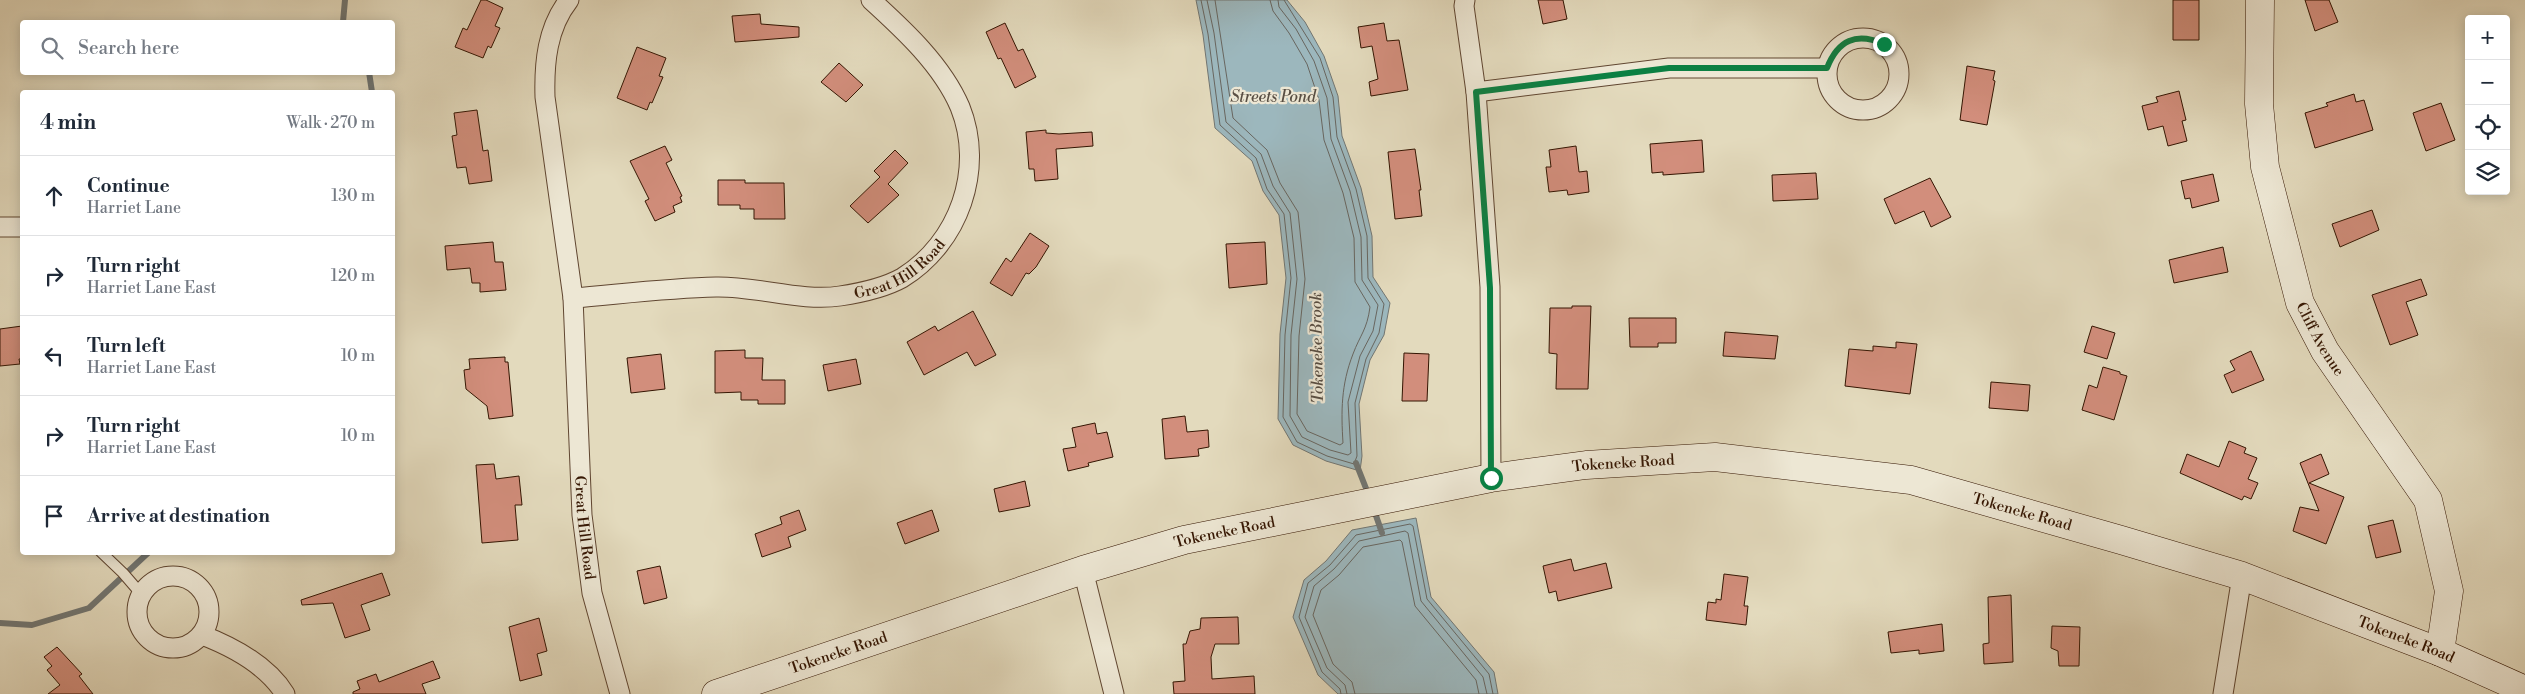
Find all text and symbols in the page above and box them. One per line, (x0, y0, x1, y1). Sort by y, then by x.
map controls (2465, 15, 2510, 195)
button: + (2465, 15, 2510, 60)
search box (20, 20, 395, 75)
route end (1873, 33, 1896, 56)
icon: search (38, 34, 66, 62)
text: Search here (78, 36, 179, 60)
button: − (2465, 60, 2510, 105)
water label: Streets Pond (1230, 87, 1317, 107)
button: locate (2465, 105, 2510, 150)
text: 4 min (40, 110, 96, 136)
text: Walk · 270 m (286, 113, 375, 133)
button: layers (2465, 150, 2510, 195)
text: Continue (87, 174, 170, 198)
icon: ahead (40, 182, 68, 210)
text: 130 m (331, 186, 375, 206)
text: Harriet Lane (87, 198, 181, 218)
street label: Great Hill Road (852, 235, 950, 303)
text: Turn right (87, 254, 180, 278)
icon: right (40, 262, 68, 290)
text: 120 m (331, 266, 375, 286)
text: Harriet Lane East (87, 278, 216, 298)
water label: Tokeneke Brook (1306, 292, 1328, 404)
street label: Cliff Avenue (2291, 299, 2348, 380)
text: Turn left (87, 334, 166, 358)
icon: left (40, 342, 68, 370)
text: 10 m (341, 346, 375, 366)
text: Harriet Lane East (87, 358, 216, 378)
text: Turn right (87, 414, 180, 438)
icon: right (40, 422, 68, 450)
text: 10 m (341, 426, 375, 446)
text: Harriet Lane East (87, 438, 216, 458)
street label: Tokeneke Road (1571, 451, 1675, 477)
route start (1480, 467, 1503, 490)
street label: Great Hill Road (570, 475, 599, 581)
street label: Tokeneke Road (1970, 489, 2074, 536)
icon: arrive (40, 502, 68, 530)
text: Arrive at destination (87, 504, 270, 528)
street label: Tokeneke Road (1172, 513, 1277, 552)
street label: Tokeneke Road (2355, 612, 2458, 668)
street label: Tokeneke Road (787, 628, 890, 679)

